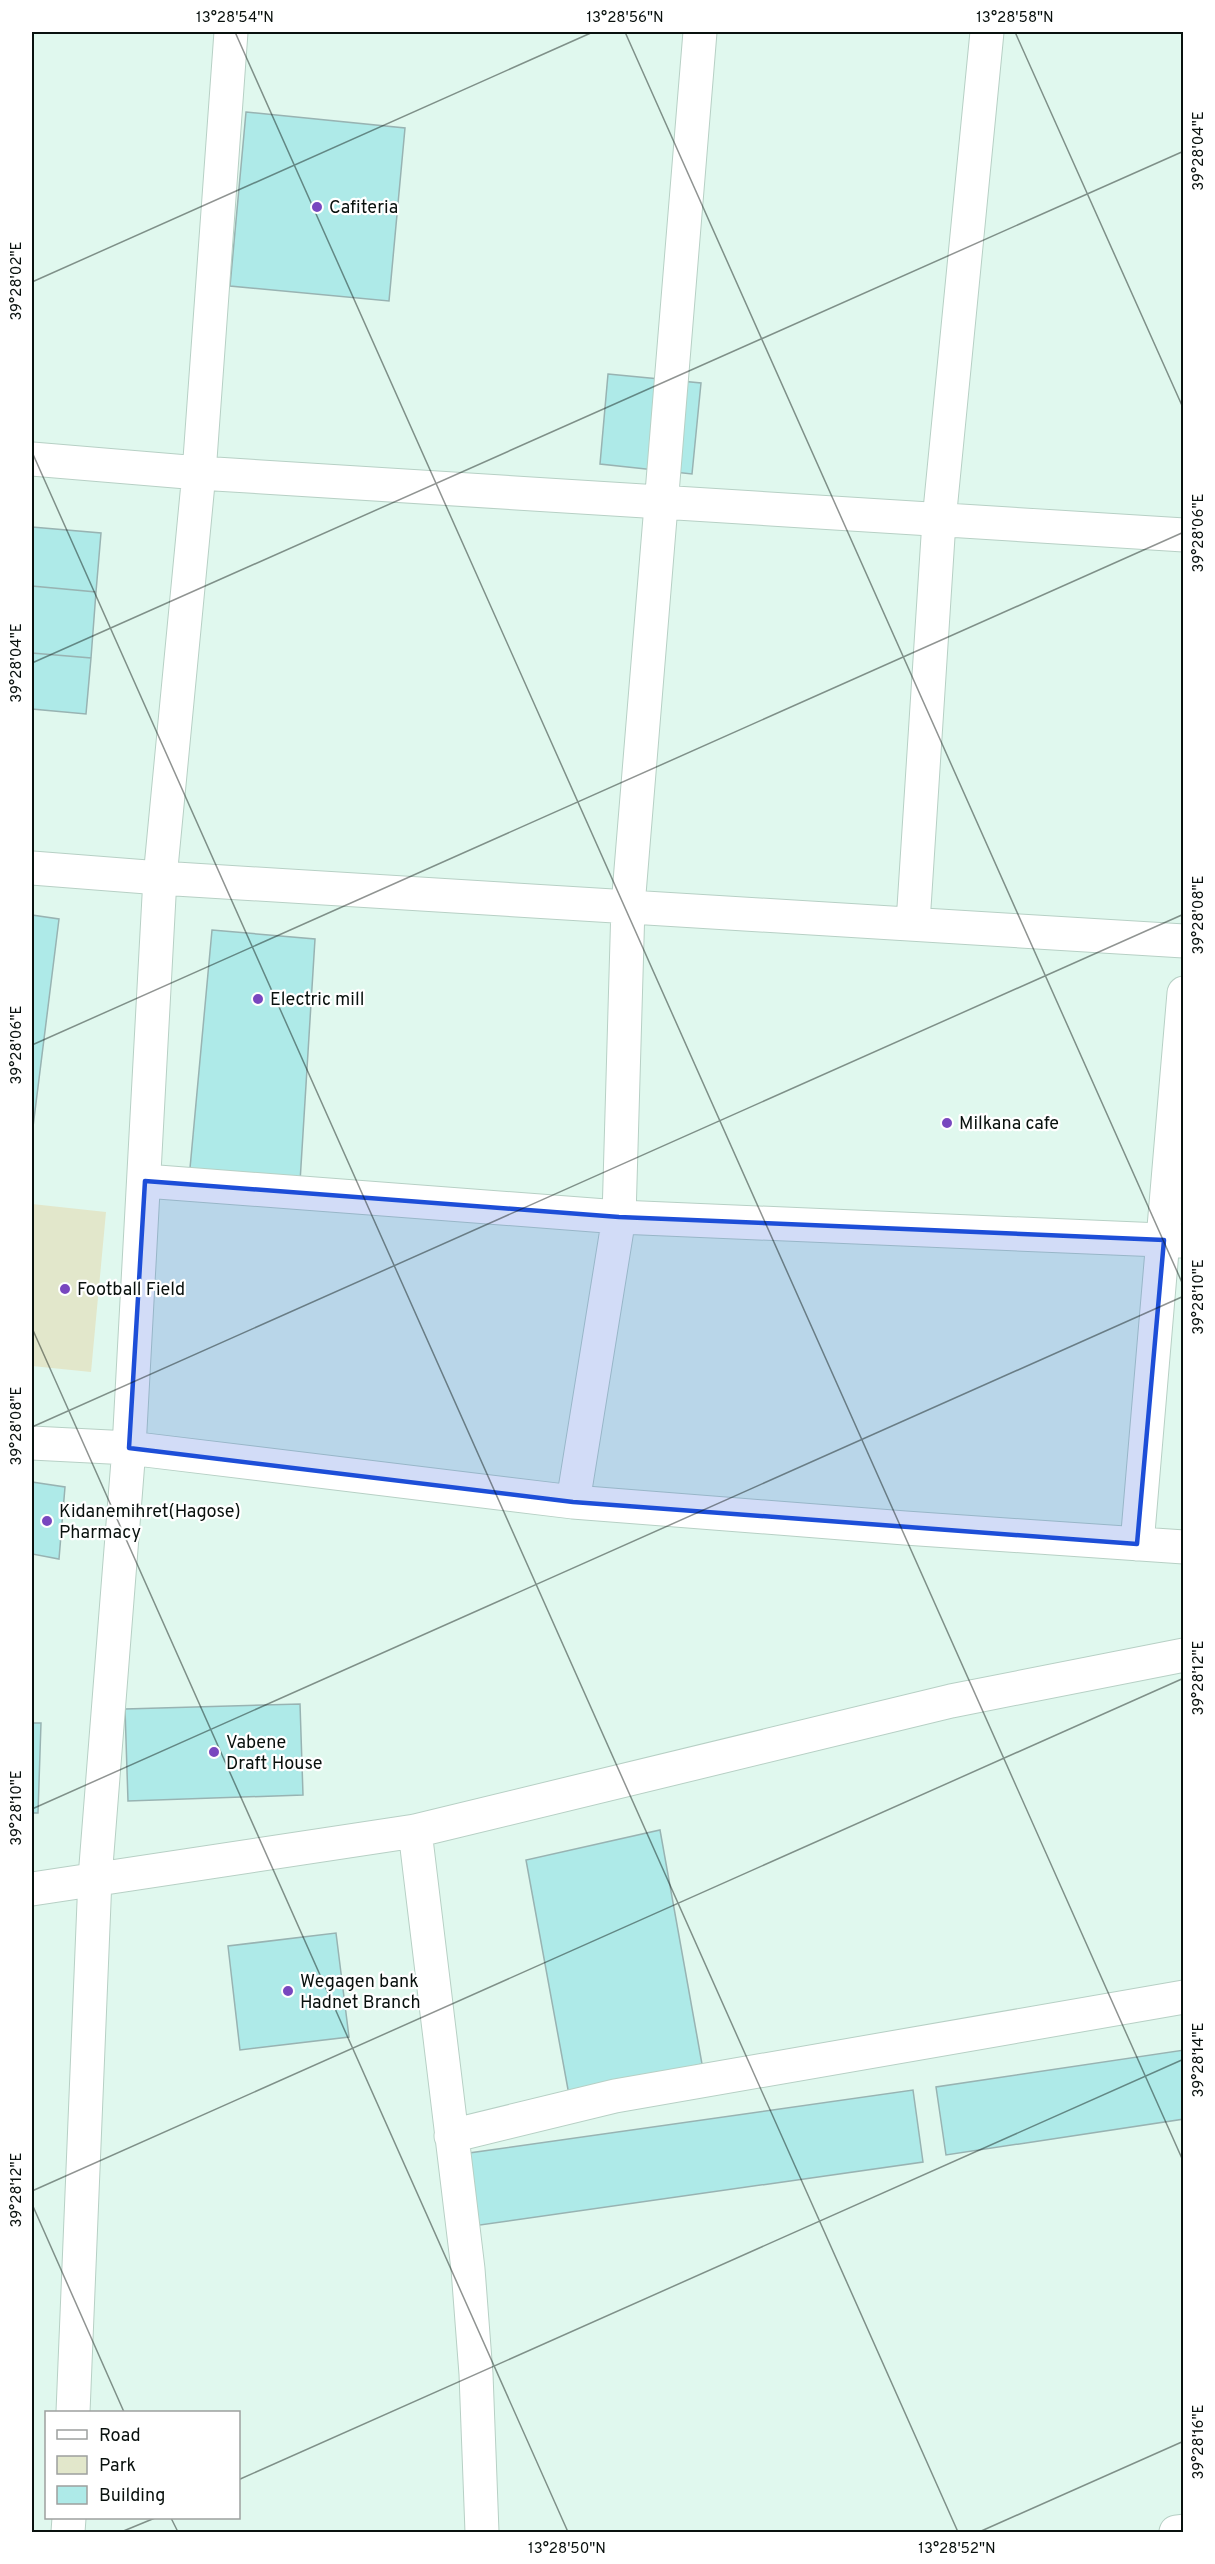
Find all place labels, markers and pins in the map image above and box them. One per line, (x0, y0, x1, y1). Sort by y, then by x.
place label: Cafiteria (329, 197, 398, 220)
marker: Cafiteria (310, 200, 324, 214)
place label: Electric mill (270, 989, 364, 1012)
marker: Electric mill (251, 992, 265, 1006)
place label: Milkana cafe (959, 1113, 1059, 1136)
marker: Milkana cafe (940, 1116, 954, 1130)
place label: Football Field (77, 1279, 185, 1302)
marker: Football Field (58, 1282, 72, 1296)
place label: Kidanemihret(Hagose) Pharmacy (59, 1501, 241, 1545)
marker: Kidanemihret(Hagose) Pharmacy (40, 1514, 54, 1528)
place label: Vabene Draft House (226, 1732, 322, 1776)
marker: Vabene Draft House (207, 1745, 221, 1759)
place label: Wegagen bank Hadnet Branch (300, 1971, 421, 2015)
marker: Wegagen bank Hadnet Branch (281, 1984, 295, 1998)

